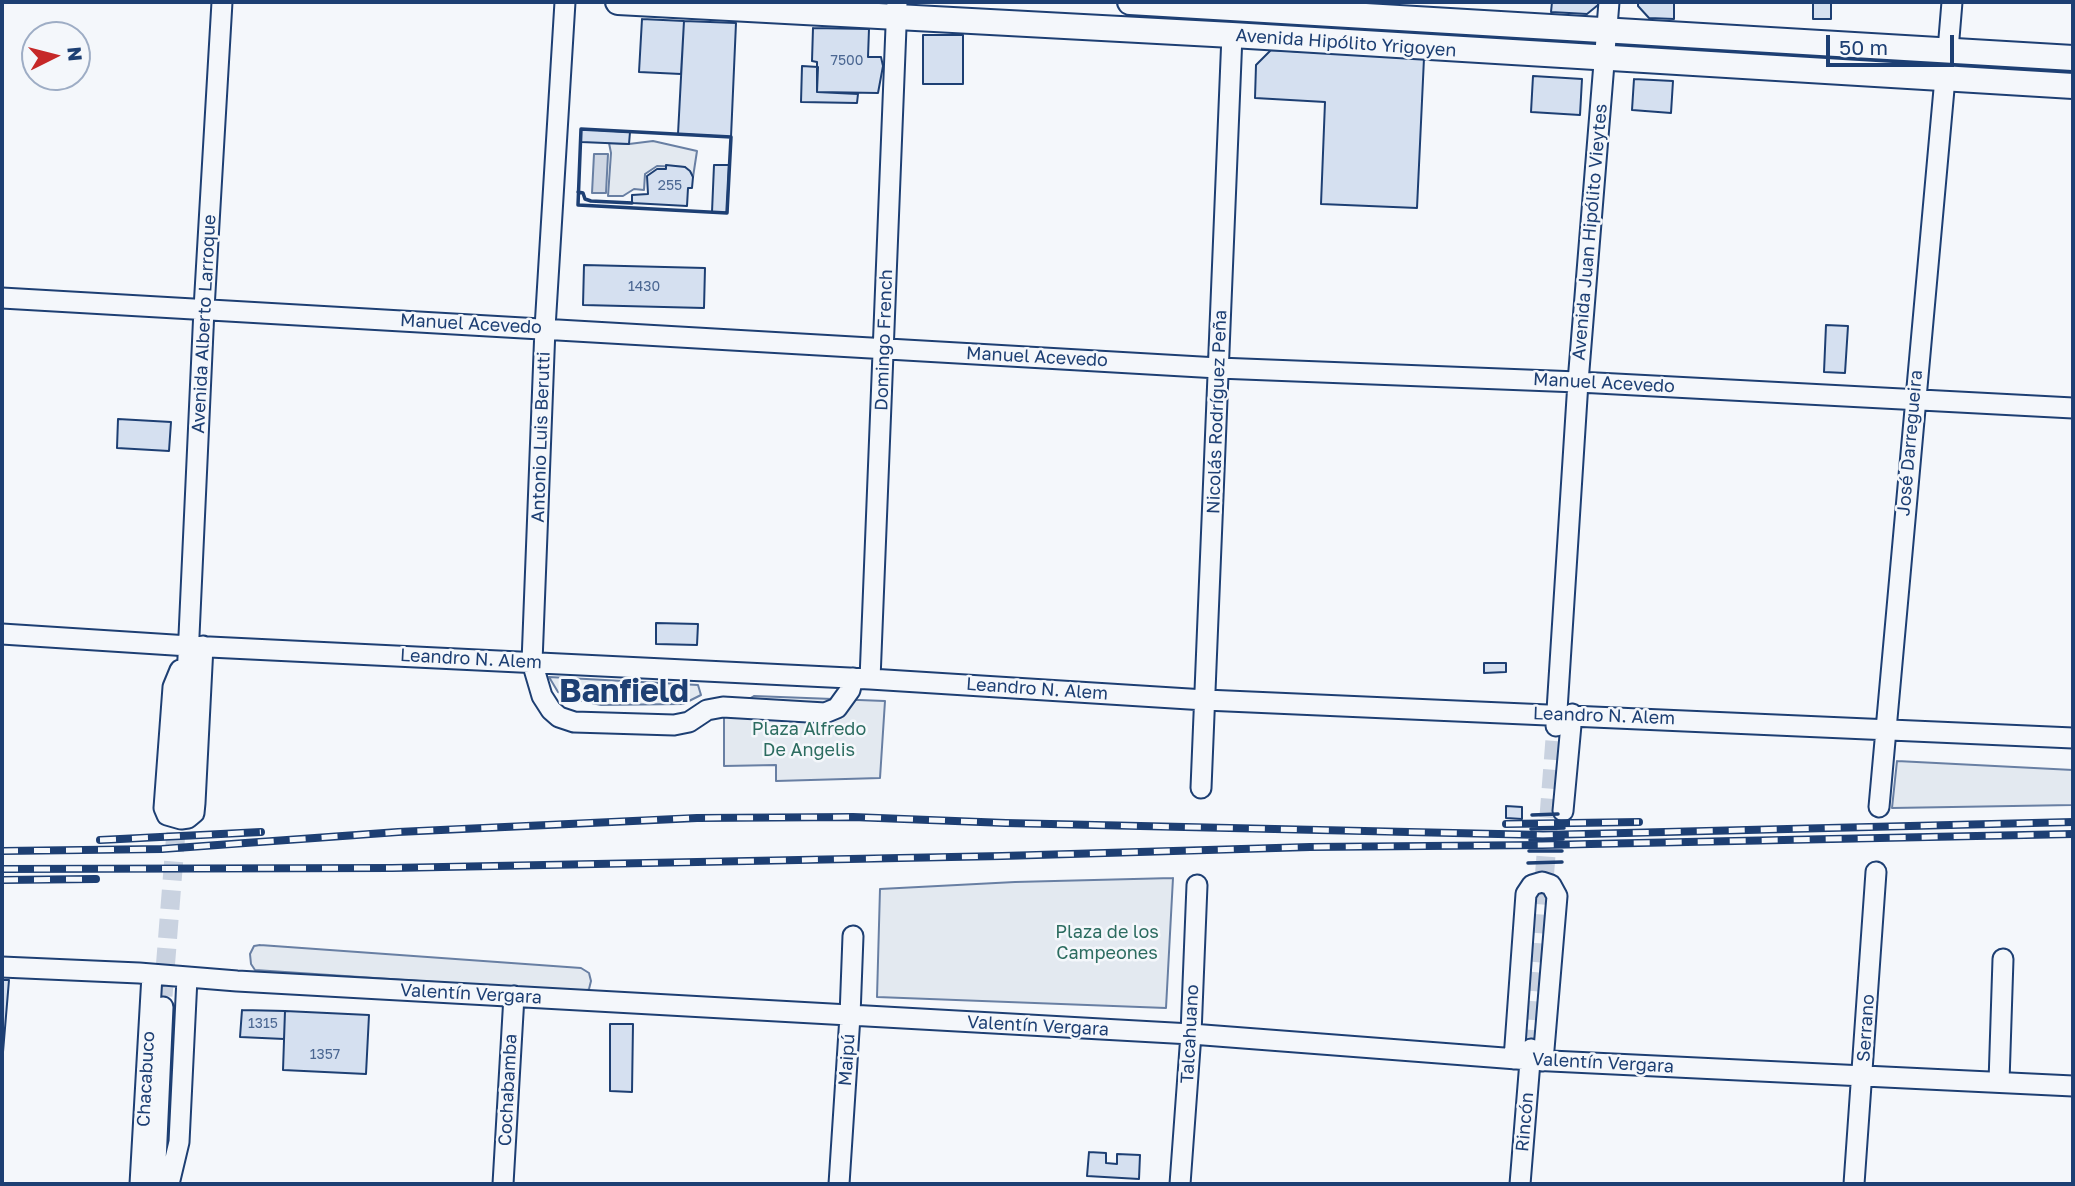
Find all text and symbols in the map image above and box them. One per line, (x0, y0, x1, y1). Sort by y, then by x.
north arrow (21, 21, 91, 91)
scale bar (1830, 21, 1958, 65)
street label: Avenida Hipólito Yrigoyen (1235, 25, 1457, 61)
text: 50 m (1839, 34, 1888, 60)
text: N (63, 46, 88, 62)
house number: 7500 (831, 53, 863, 69)
street label: Avenida Juan Hipólito Vieytes (1568, 103, 1612, 361)
house number: 255 (658, 178, 682, 194)
street label: Avenida Alberto Larroque (187, 214, 221, 434)
street label: Domingo French (871, 269, 897, 411)
house number: 1430 (628, 279, 660, 295)
street label: Manuel Acevedo (399, 309, 543, 339)
street label: Nicolás Rodríguez Peña (1203, 310, 1231, 514)
street label: Manuel Acevedo (965, 342, 1109, 372)
street label: Antonio Luis Berutti (527, 351, 555, 523)
street label: Manuel Acevedo (1532, 368, 1676, 398)
street label: José Darregueira (1893, 369, 1927, 517)
street label: Leandro N. Alem (399, 644, 543, 674)
district label: Banfield (559, 673, 689, 711)
street label: Leandro N. Alem (965, 673, 1109, 705)
street label: Leandro N. Alem (1533, 703, 1675, 729)
park label: Plaza Alfredo De Angelis (752, 718, 866, 760)
park label: Plaza de los Campeones (1055, 921, 1159, 964)
street label: Valentín Vergara (399, 979, 543, 1009)
street label: Talcahuano (1177, 984, 1203, 1084)
street label: Serrano (1853, 993, 1879, 1063)
street label: Valentín Vergara (966, 1011, 1110, 1041)
house number: 1315 (248, 1016, 278, 1032)
street label: Chacabuco (133, 1030, 159, 1128)
street label: Cochabamba (494, 1033, 522, 1147)
street label: Maipú (834, 1033, 860, 1087)
house number: 1357 (310, 1047, 340, 1063)
street label: Valentín Vergara (1531, 1048, 1675, 1078)
street label: Rincón (1512, 1091, 1538, 1153)

